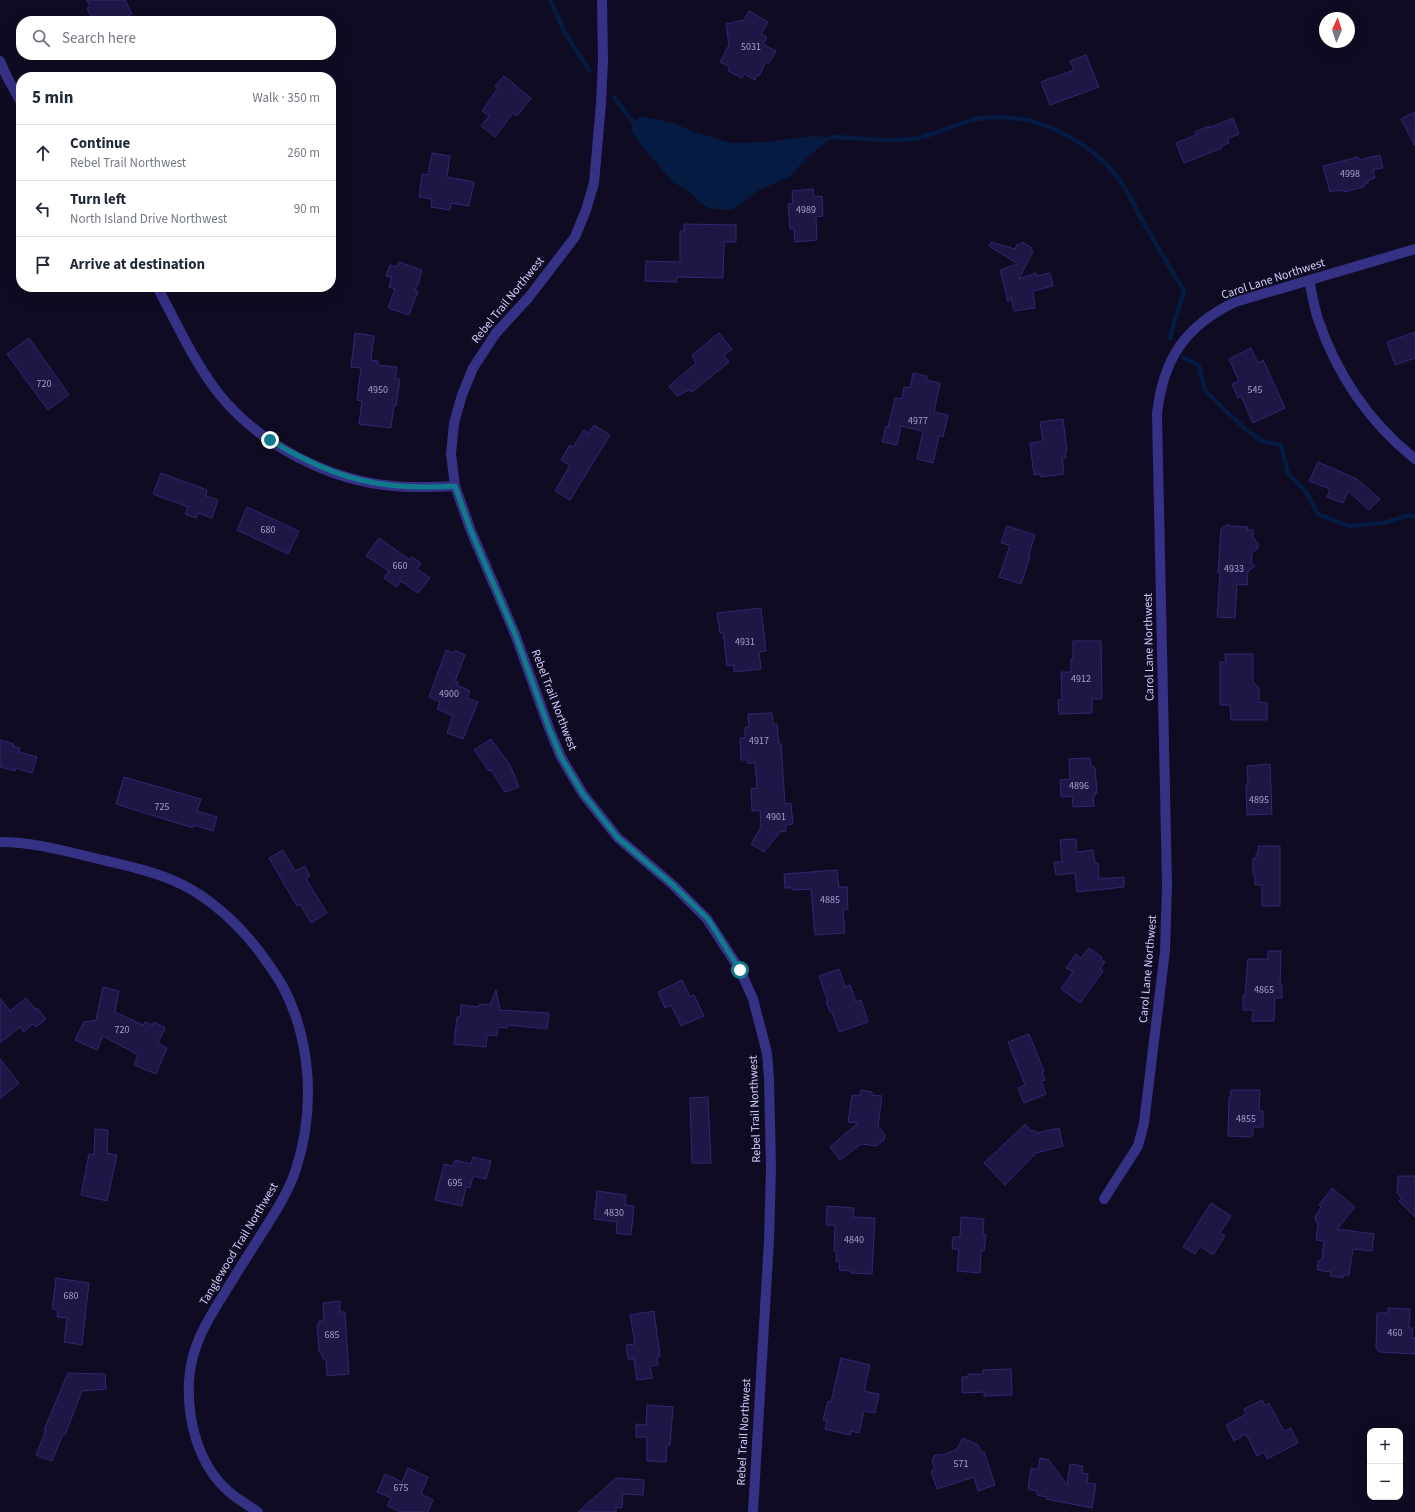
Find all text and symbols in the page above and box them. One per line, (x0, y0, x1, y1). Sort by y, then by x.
north arrow (1319, 12, 1355, 48)
search box (16, 16, 336, 60)
icon: search (30, 27, 52, 49)
text: Search here (62, 28, 136, 49)
house number: 5031 (741, 40, 761, 54)
text: 5 min (32, 86, 73, 110)
text: Walk · 350 m (252, 89, 320, 107)
text: Continue (70, 133, 130, 154)
icon: ahead (32, 142, 54, 164)
text: 260 m (287, 144, 320, 162)
text: Rebel Trail Northwest (70, 154, 186, 172)
house number: 4998 (1340, 167, 1360, 181)
text: Turn left (70, 189, 126, 210)
icon: left (32, 198, 54, 220)
text: 90 m (294, 200, 320, 218)
house number: 4989 (796, 203, 816, 217)
text: North Island Drive Northwest (70, 210, 227, 228)
street label: Rebel Trail Northwest (468, 253, 548, 347)
icon: arrive (32, 254, 54, 276)
text: Arrive at destination (70, 254, 205, 275)
street label: Carol Lane Northwest (1219, 254, 1327, 304)
house number: 720 (37, 377, 51, 391)
house number: 4950 (368, 383, 388, 397)
house number: 545 (1248, 383, 1262, 397)
house number: 4977 (908, 414, 928, 428)
route end (261, 431, 279, 449)
house number: 680 (261, 523, 275, 537)
house number: 660 (393, 559, 407, 573)
house number: 4933 (1224, 562, 1244, 576)
street label: Carol Lane Northwest (1140, 593, 1158, 701)
house number: 4931 (735, 635, 755, 649)
street label: Rebel Trail Northwest (527, 647, 581, 753)
house number: 4912 (1071, 672, 1091, 686)
house number: 4900 (439, 687, 459, 701)
house number: 4917 (749, 734, 769, 748)
house number: 4896 (1069, 779, 1089, 793)
house number: 4895 (1249, 793, 1269, 807)
house number: 725 (155, 800, 169, 814)
house number: 4901 (766, 810, 786, 824)
house number: 4885 (820, 893, 840, 907)
street label: Carol Lane Northwest (1135, 914, 1161, 1024)
route start (731, 961, 749, 979)
house number: 4865 (1254, 983, 1274, 997)
house number: 720 (115, 1023, 129, 1037)
street label: Rebel Trail Northwest (745, 1055, 765, 1163)
house number: 4855 (1236, 1112, 1256, 1126)
house number: 695 (448, 1176, 462, 1190)
street label: Tanglewood Trail Northwest (196, 1179, 282, 1309)
house number: 4830 (604, 1206, 624, 1220)
house number: 4840 (844, 1233, 864, 1247)
house number: 680 (64, 1289, 78, 1303)
house number: 460 (1388, 1326, 1402, 1340)
house number: 685 (325, 1328, 339, 1342)
street label: Rebel Trail Northwest (733, 1378, 755, 1486)
map controls (1367, 1428, 1403, 1500)
button: + (1367, 1428, 1403, 1464)
house number: 571 (954, 1457, 968, 1471)
button: − (1367, 1464, 1403, 1500)
house number: 675 (394, 1481, 408, 1495)

